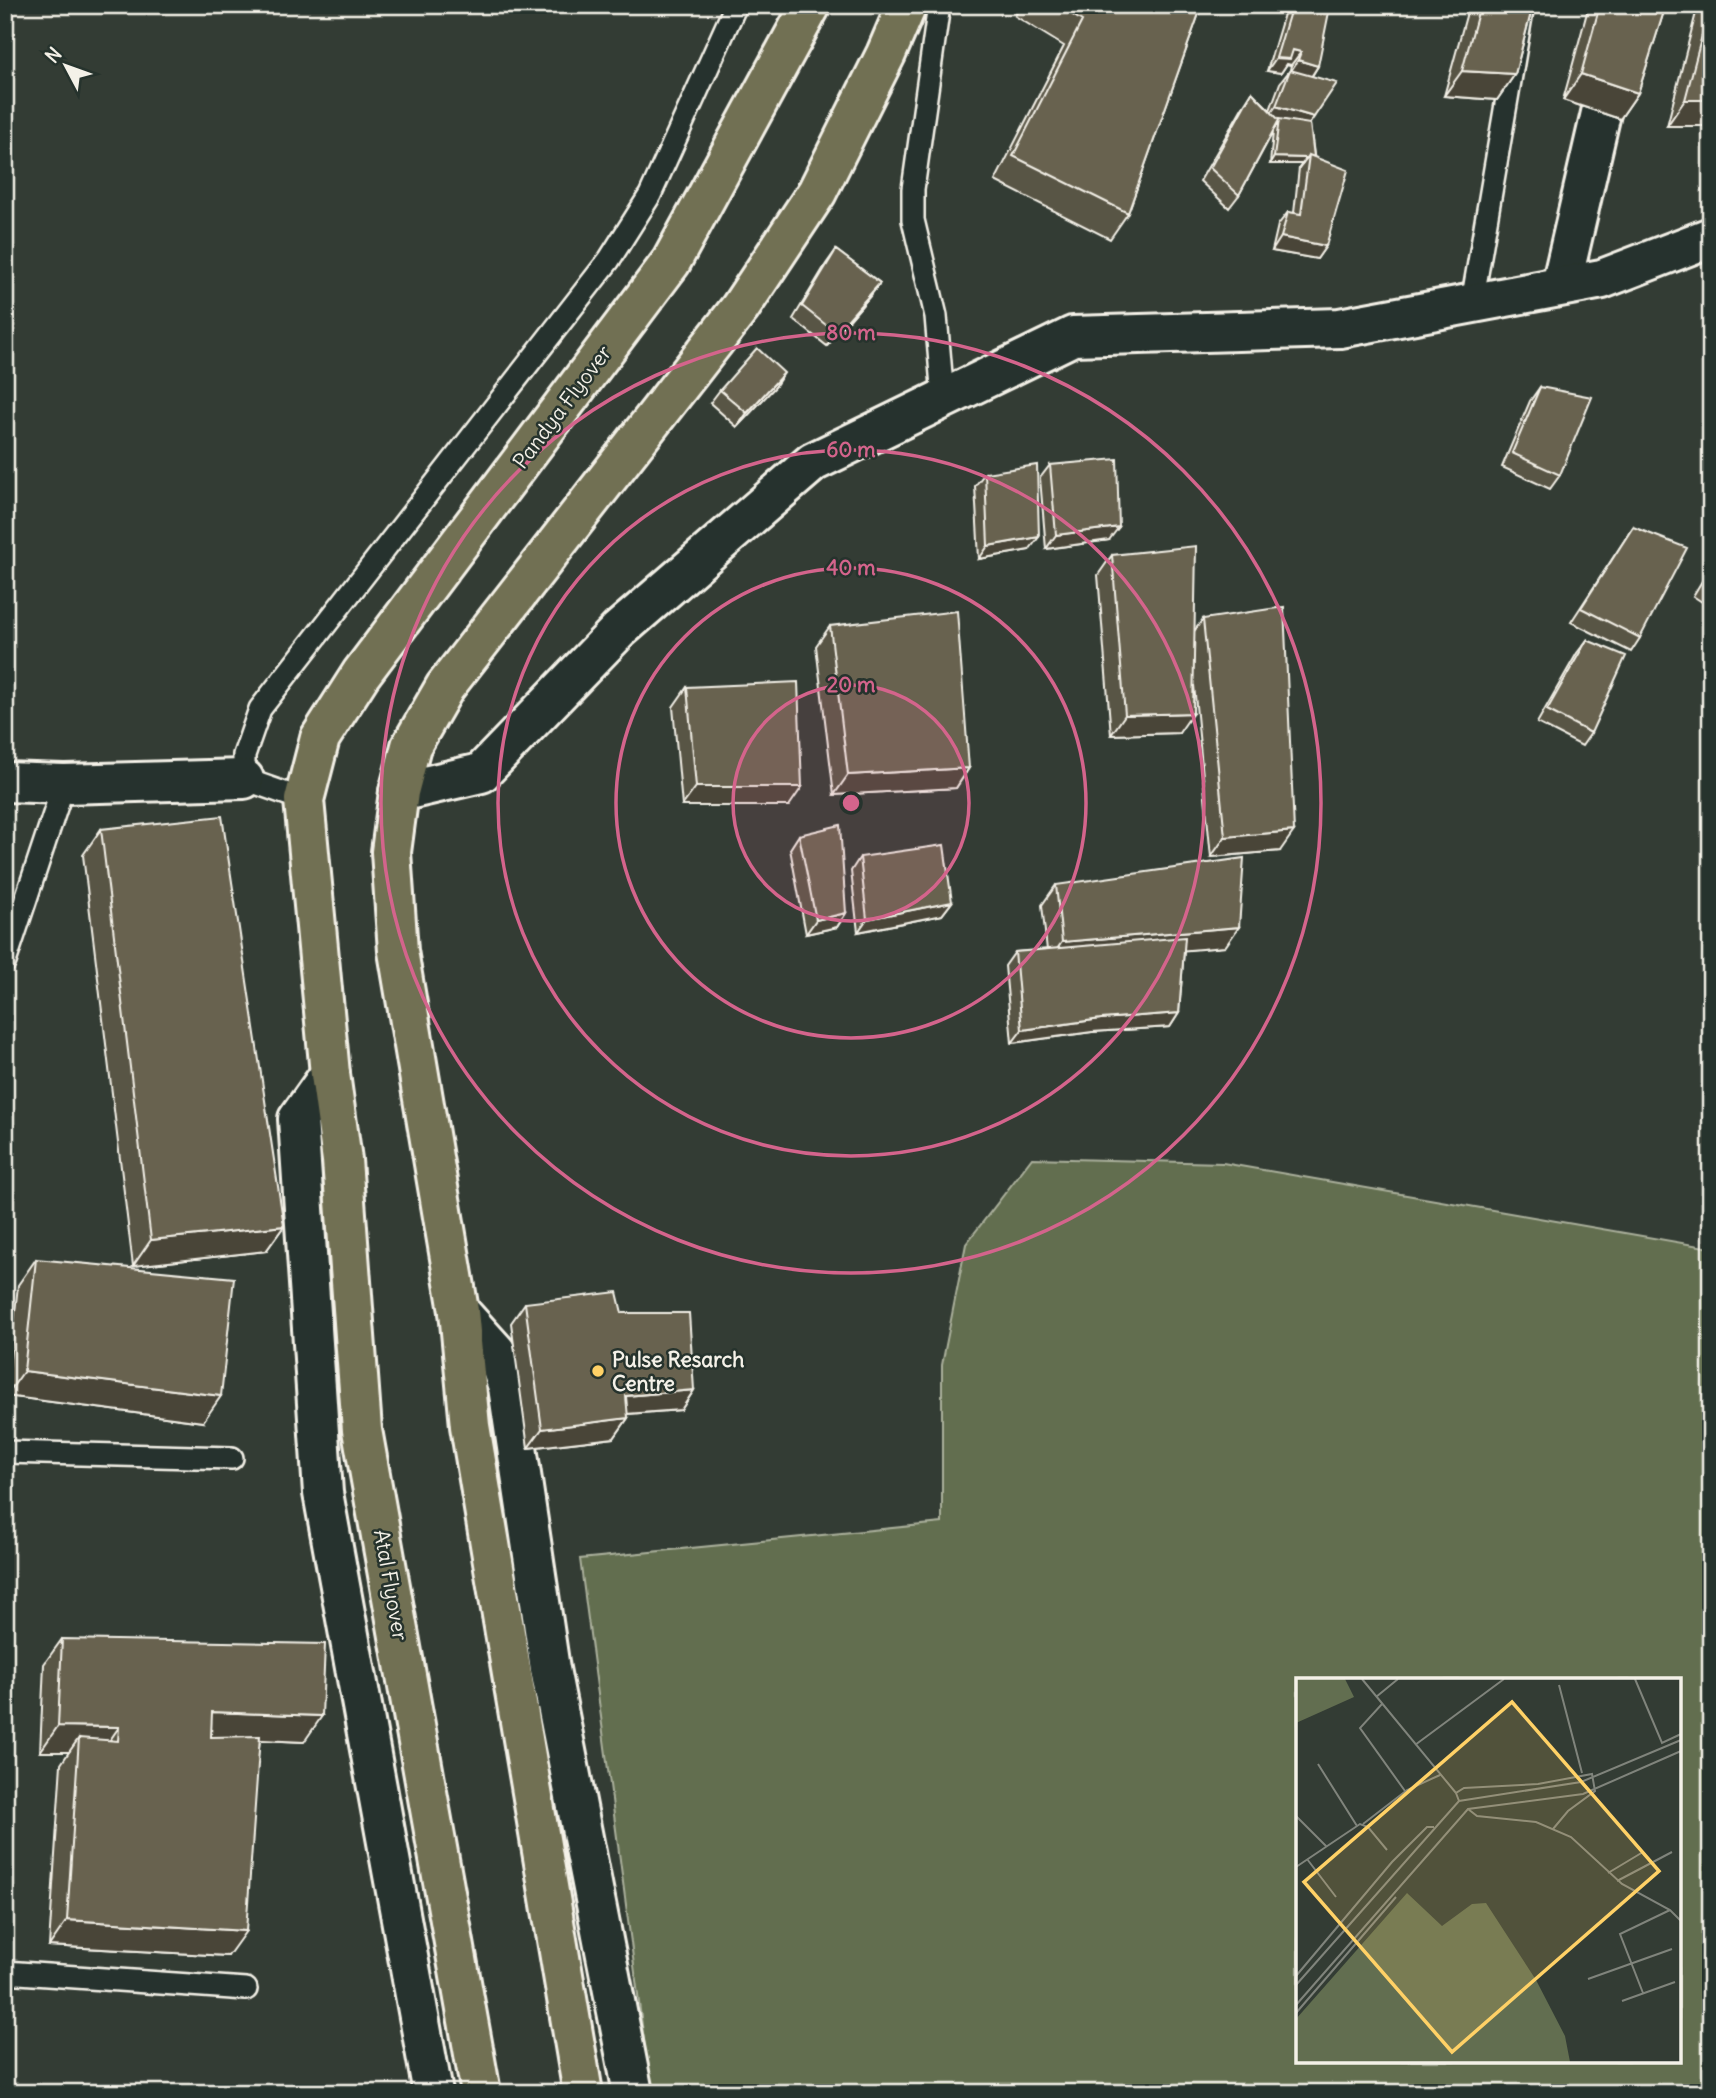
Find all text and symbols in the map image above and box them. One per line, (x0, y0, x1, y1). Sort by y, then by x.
north arrow (32, 32, 102, 102)
text: N (40, 42, 67, 68)
text: 80 m (826, 319, 876, 346)
street label: Pandya Flyover (507, 339, 618, 474)
text: 60 m (826, 436, 876, 463)
text: 40 m (826, 554, 876, 581)
text: 20 m (827, 671, 876, 698)
centre of rings (839, 791, 863, 815)
place label: Pulse Resarch Centre (612, 1346, 744, 1397)
marker: Pulse Resarch Centre (590, 1363, 606, 1379)
street label: Atal Flyover (368, 1527, 414, 1643)
inset map (1296, 1678, 1681, 2063)

